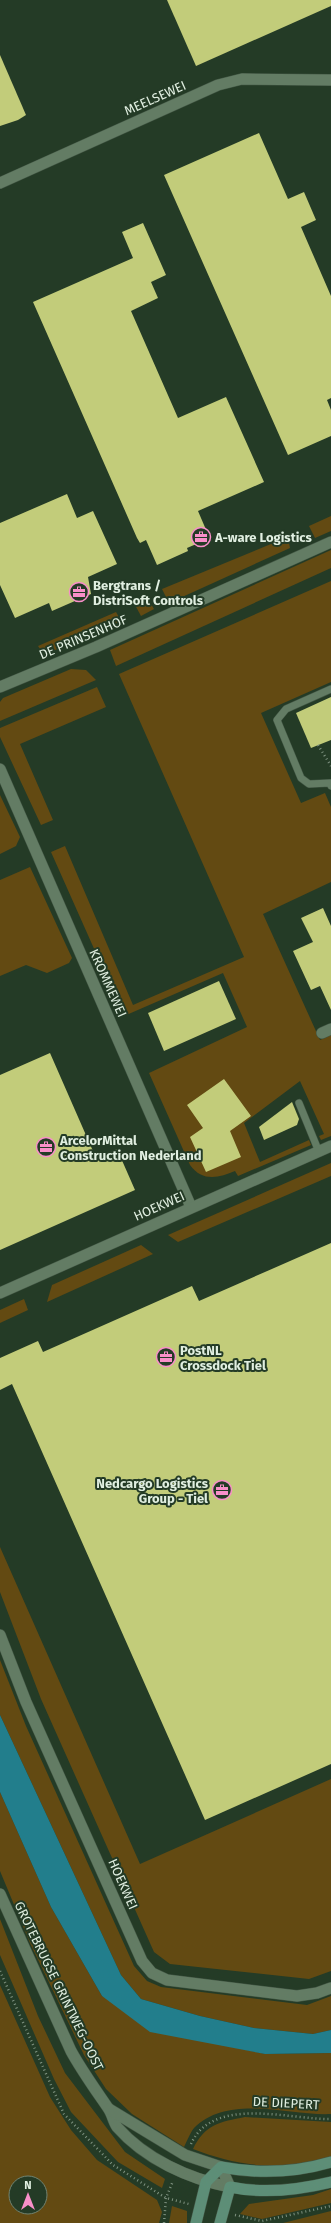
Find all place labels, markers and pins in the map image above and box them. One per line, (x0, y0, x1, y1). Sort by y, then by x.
office icon: A-ware Logistics (190, 526, 212, 548)
place label: A-ware Logistics (214, 530, 313, 545)
place label: Bergtrans / DistriSoft Controls (93, 578, 204, 608)
office icon: Bergtrans / DistriSoft Controls (68, 581, 90, 603)
place label: ArcelorMittal Construction Nederland (59, 1133, 202, 1163)
office icon: ArcelorMittal Construction Nederland (35, 1136, 57, 1158)
place label: PostNL Crossdock Tiel (180, 1343, 266, 1373)
office icon: PostNL Crossdock Tiel (155, 1346, 177, 1368)
place label: Nedcargo Logistics Group - Tiel (96, 1476, 209, 1506)
office icon: Nedcargo Logistics Group - Tiel (211, 1479, 233, 1501)

